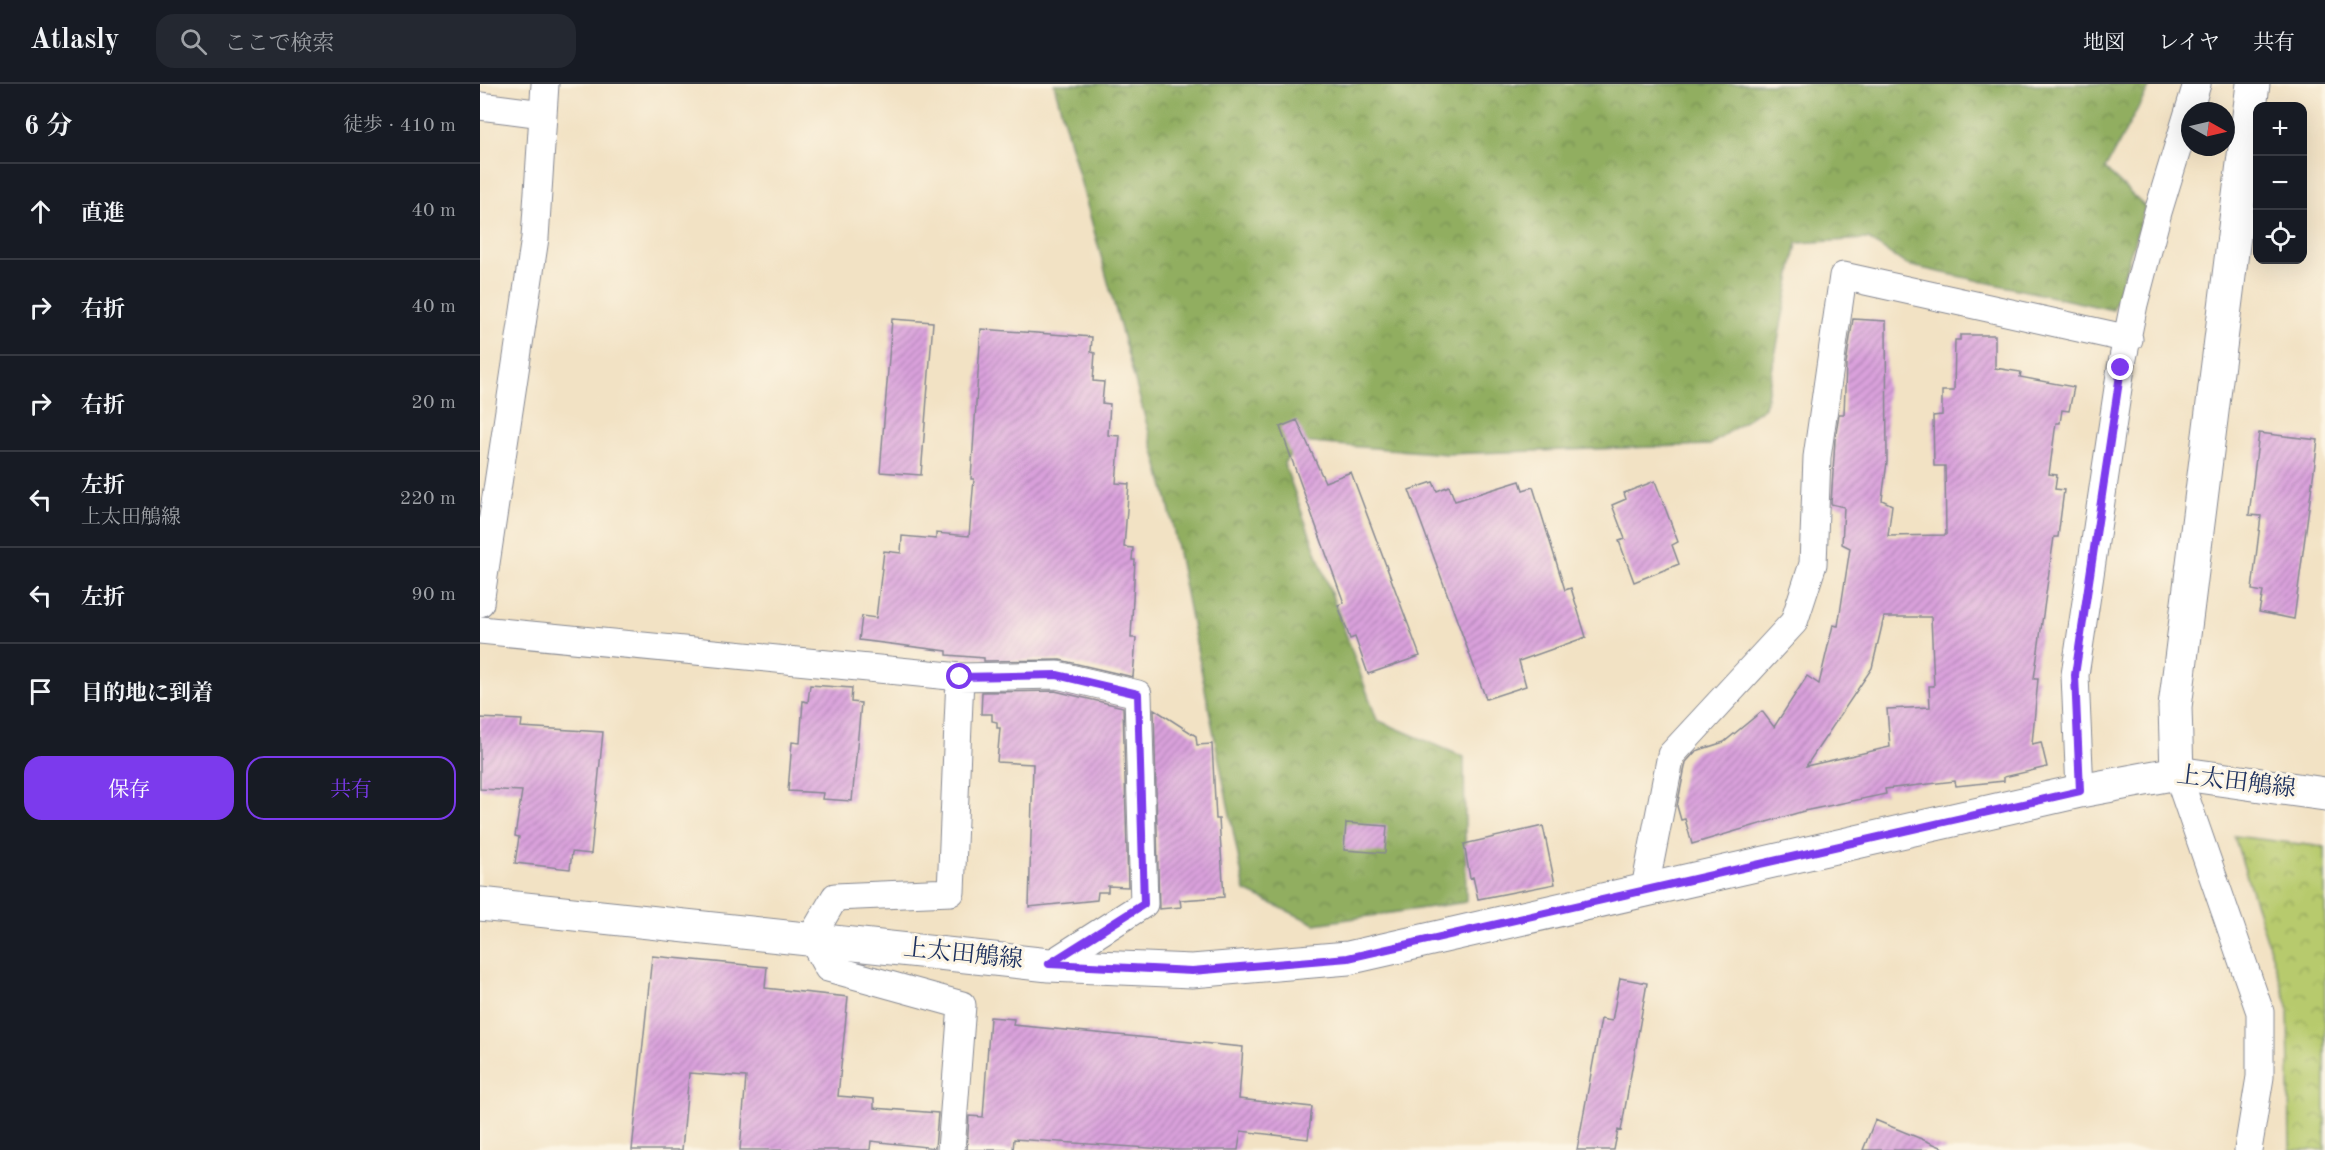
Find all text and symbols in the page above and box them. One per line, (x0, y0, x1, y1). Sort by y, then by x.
search box (156, 14, 576, 68)
icon: search (177, 25, 210, 58)
text: Atlasly (30, 27, 120, 55)
text: ここで検索 (225, 33, 335, 55)
text: 地図 (2083, 33, 2125, 54)
text: レイヤ (2158, 33, 2220, 54)
text: 共有 (2253, 33, 2295, 54)
north arrow (2181, 102, 2235, 156)
map controls (2253, 102, 2307, 264)
button: + (2253, 102, 2307, 156)
text: 6 分 (24, 114, 72, 140)
text: 徒歩 · 410 m (343, 116, 456, 136)
button: − (2253, 156, 2307, 210)
icon: ahead (24, 195, 57, 228)
text: 40 m (411, 201, 456, 221)
text: 直進 (81, 203, 125, 225)
button: locate (2253, 210, 2307, 264)
icon: right (24, 291, 57, 324)
text: 40 m (411, 297, 456, 317)
text: 右折 (81, 299, 125, 321)
route end (2107, 354, 2133, 380)
icon: right (24, 387, 57, 420)
text: 20 m (411, 393, 456, 413)
text: 右折 (81, 395, 125, 417)
text: 左折 (81, 475, 125, 497)
icon: left (24, 483, 57, 516)
text: 220 m (400, 489, 456, 509)
text: 上太田鵤線 (81, 508, 181, 528)
icon: left (24, 579, 57, 612)
text: 90 m (411, 585, 456, 605)
text: 左折 (81, 587, 125, 609)
route start (946, 663, 972, 689)
icon: arrive (24, 675, 57, 708)
text: 目的地に到着 (81, 683, 213, 705)
button: 保存 (24, 756, 234, 820)
button: 共有 (246, 756, 456, 820)
street label: 上太田鵤線 (2175, 761, 2297, 802)
street label: 上太田鵤線 (902, 934, 1024, 973)

